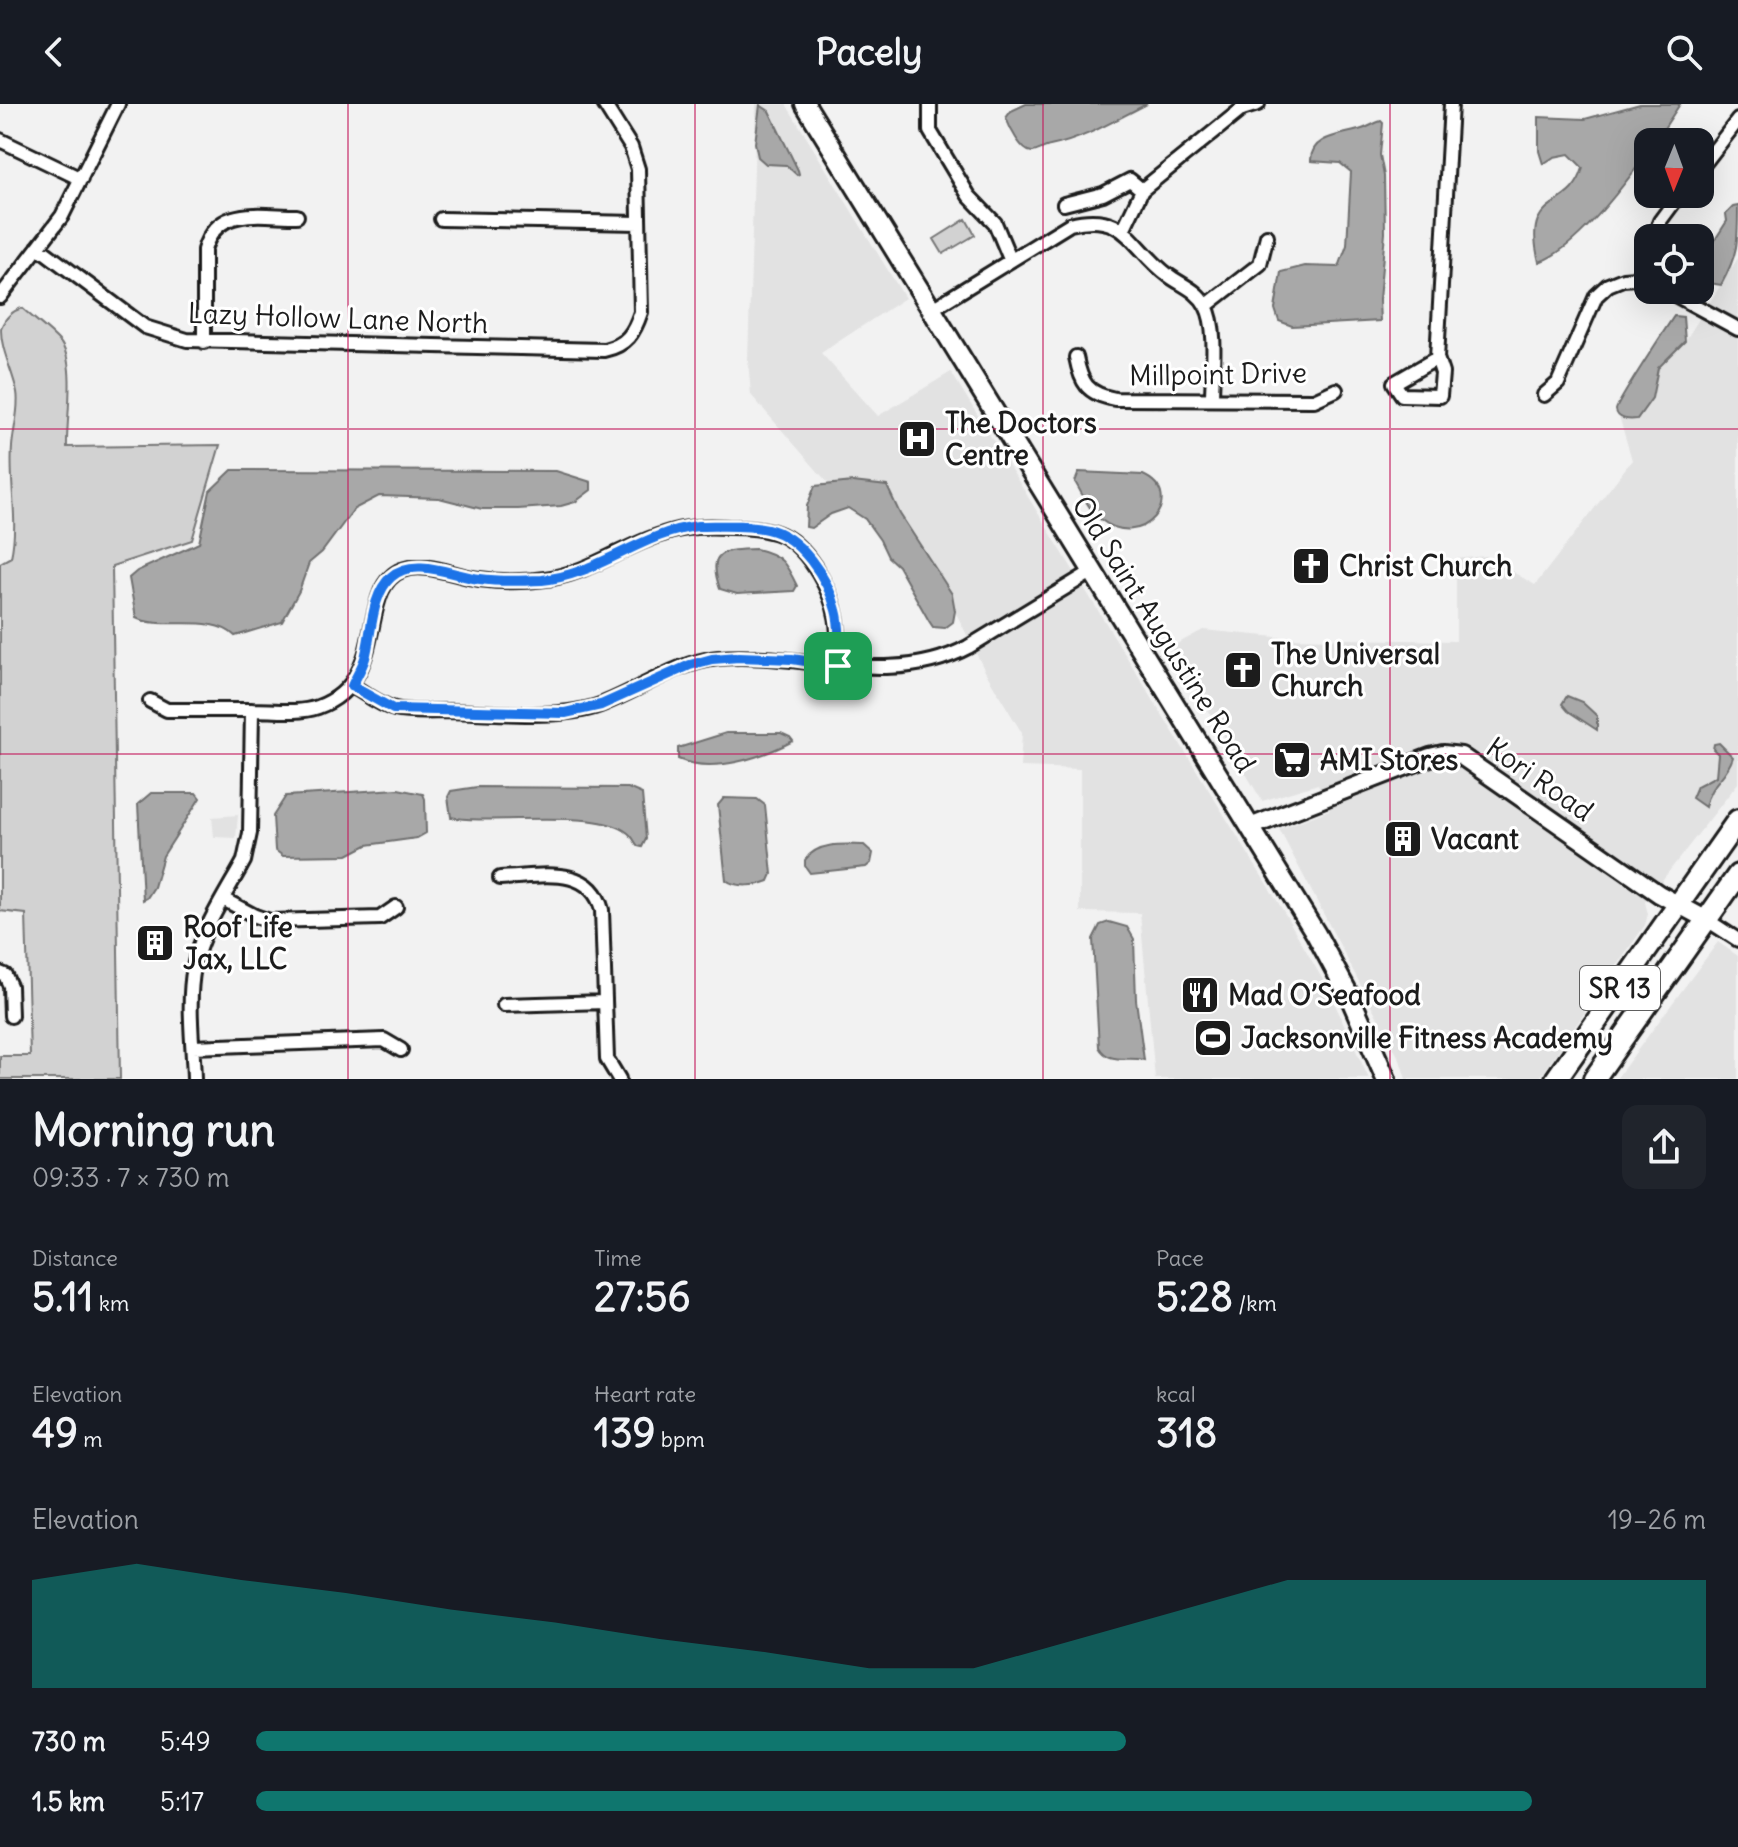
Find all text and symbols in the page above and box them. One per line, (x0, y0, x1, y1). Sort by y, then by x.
icon: back (32, 30, 76, 74)
text: Pacely (816, 30, 922, 75)
icon: search (1662, 30, 1706, 74)
north arrow (1634, 128, 1714, 208)
map controls (1634, 128, 1714, 304)
button: locate (1634, 224, 1714, 304)
street label: Lazy Hollow Lane North (187, 295, 489, 341)
street label: Millpoint Drive (1129, 354, 1307, 394)
place label: The Doctors Centre (945, 405, 1097, 473)
hospital icon: The Doctors Centre (896, 418, 938, 460)
street label: Old Saint Augustine Road (1064, 489, 1264, 779)
church icon: Christ Church (1290, 545, 1332, 587)
place label: Christ Church (1339, 548, 1513, 584)
pin (804, 632, 872, 700)
place label: The Universal Church (1271, 636, 1440, 704)
icon: arrive (816, 644, 860, 688)
church icon: The Universal Church (1222, 649, 1264, 691)
street label: Kori Road (1479, 729, 1601, 829)
supermarket icon: AMI Stores (1271, 739, 1313, 781)
place label: AMI Stores (1320, 742, 1459, 778)
building icon: Vacant (1382, 818, 1424, 860)
place label: Vacant (1431, 821, 1519, 857)
place label: Roof Life Jax, LLC (183, 909, 293, 977)
building icon: Roof Life Jax, LLC (134, 922, 176, 964)
road number: SR 13 (1580, 966, 1660, 1010)
restaurant icon: Mad O’Seafood (1179, 974, 1221, 1016)
place label: Mad O’Seafood (1228, 977, 1421, 1013)
sports icon: Jacksonville Fitness Academy (1192, 1017, 1234, 1059)
place label: Jacksonville Fitness Academy (1241, 1020, 1613, 1056)
text: Morning run (32, 1103, 275, 1158)
button: share (1622, 1105, 1706, 1189)
text: 09:33 · 7 × 730 m (32, 1161, 229, 1194)
text: Distance (32, 1244, 118, 1272)
text: Time (594, 1244, 642, 1272)
text: Pace (1156, 1244, 1204, 1272)
text: 5.11 (32, 1272, 93, 1322)
text: 27:56 (594, 1272, 691, 1322)
text: 5:28 (1156, 1272, 1233, 1322)
text: km (93, 1289, 129, 1317)
text: /km (1233, 1289, 1277, 1317)
text: Elevation (32, 1380, 122, 1408)
text: Heart rate (594, 1380, 696, 1408)
text: kcal (1156, 1380, 1196, 1408)
text: 49 (32, 1408, 78, 1458)
text: 139 (594, 1408, 656, 1458)
text: 318 (1156, 1408, 1217, 1458)
text: m (78, 1425, 103, 1453)
text: bpm (656, 1425, 705, 1453)
text: Elevation (32, 1503, 139, 1536)
text: 19–26 m (1608, 1503, 1706, 1536)
text: 730 m (32, 1725, 106, 1758)
text: 5:49 (160, 1725, 211, 1758)
text: 1.5 km (32, 1785, 105, 1818)
text: 5:17 (160, 1785, 204, 1818)

